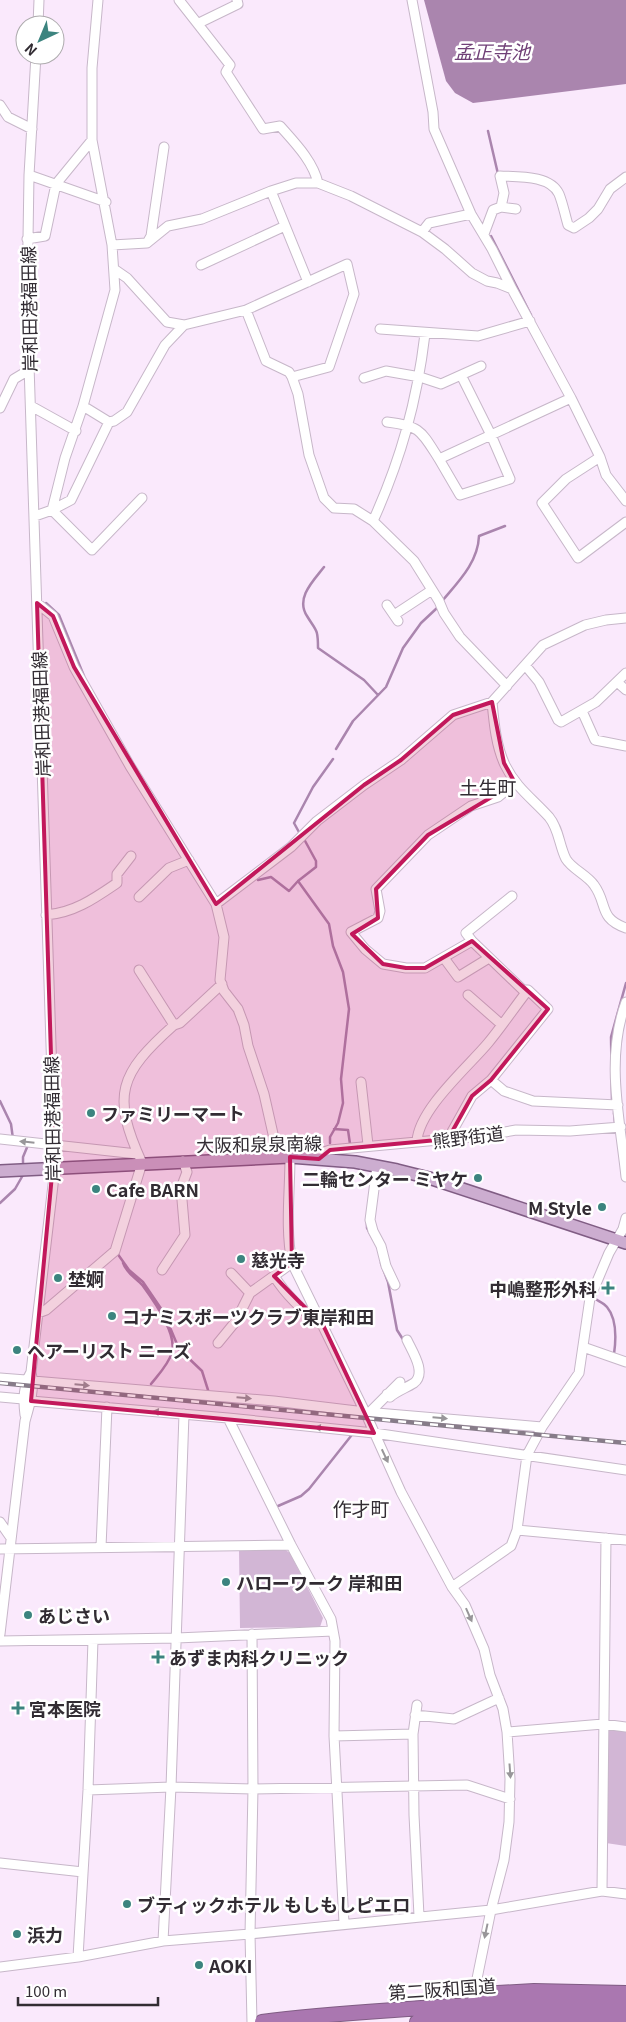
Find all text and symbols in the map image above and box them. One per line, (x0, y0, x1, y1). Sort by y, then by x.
north arrow (15, 15, 65, 65)
water label: 孟正寺池 (454, 37, 532, 64)
text: N (20, 39, 41, 61)
street label: 岸和田港福田線 (14, 246, 42, 372)
street label: 岸和田港福田線 (25, 651, 55, 777)
district label: 土生町 (459, 773, 517, 800)
street label: 岸和田港福田線 (37, 1056, 65, 1182)
place label: ファミリーマート (101, 1100, 245, 1126)
marker: ファミリーマート (85, 1107, 97, 1119)
street label: 熊野街道 (431, 1119, 505, 1153)
street label: 大阪和泉泉南線 (196, 1129, 322, 1157)
one-way arrow (19, 1138, 35, 1146)
place label: 二輪センター ミヤケ (302, 1165, 468, 1191)
marker: 二輪センター ミヤケ (472, 1172, 484, 1184)
place label: Cafe BARN (106, 1176, 199, 1202)
marker: Cafe BARN (90, 1183, 102, 1195)
place label: M Style (528, 1194, 592, 1220)
marker: M Style (596, 1201, 608, 1213)
place label: 慈光寺 (251, 1246, 305, 1272)
marker: 慈光寺 (235, 1253, 247, 1265)
place label: 埜婀 (68, 1265, 104, 1291)
marker: 埜婀 (52, 1272, 64, 1284)
place label: 中嶋整形外科 (489, 1275, 597, 1301)
marker: 中嶋整形外科 (601, 1281, 615, 1295)
place label: コナミスポーツクラブ東岸和田 (122, 1303, 374, 1329)
marker: コナミスポーツクラブ東岸和田 (106, 1310, 118, 1322)
place label: ヘアーリスト ニーズ (27, 1337, 191, 1363)
marker: ヘアーリスト ニーズ (11, 1344, 23, 1356)
one-way arrow (74, 1381, 90, 1389)
one-way arrow (236, 1394, 252, 1402)
one-way arrow (152, 1408, 168, 1416)
one-way arrow (433, 1414, 449, 1422)
one-way arrow (314, 1424, 330, 1432)
one-way arrow (381, 1449, 389, 1463)
district label: 作才町 (332, 1494, 390, 1521)
place label: ハローワーク 岸和田 (236, 1569, 402, 1595)
marker: ハローワーク 岸和田 (220, 1576, 232, 1588)
place label: あじさい (38, 1602, 110, 1628)
one-way arrow (466, 1608, 474, 1622)
marker: あじさい (22, 1609, 34, 1621)
place label: あずま内科クリニック (169, 1644, 349, 1670)
marker: あずま内科クリニック (151, 1650, 165, 1664)
place label: 宮本医院 (29, 1695, 101, 1721)
marker: 宮本医院 (11, 1701, 25, 1715)
one-way arrow (506, 1763, 514, 1779)
place label: ブティックホテル もしもしピエロ (137, 1891, 410, 1917)
marker: ブティックホテル もしもしピエロ (121, 1898, 133, 1910)
place label: 浜力 (27, 1921, 63, 1947)
one-way arrow (482, 1923, 490, 1939)
marker: 浜力 (11, 1928, 23, 1940)
place label: AOKI (208, 1952, 252, 1978)
marker: AOKI (193, 1959, 205, 1971)
street label: 第二阪和国道 (387, 1971, 497, 2005)
scale bar (18, 1974, 158, 2006)
text: 100 m (25, 1980, 67, 2001)

